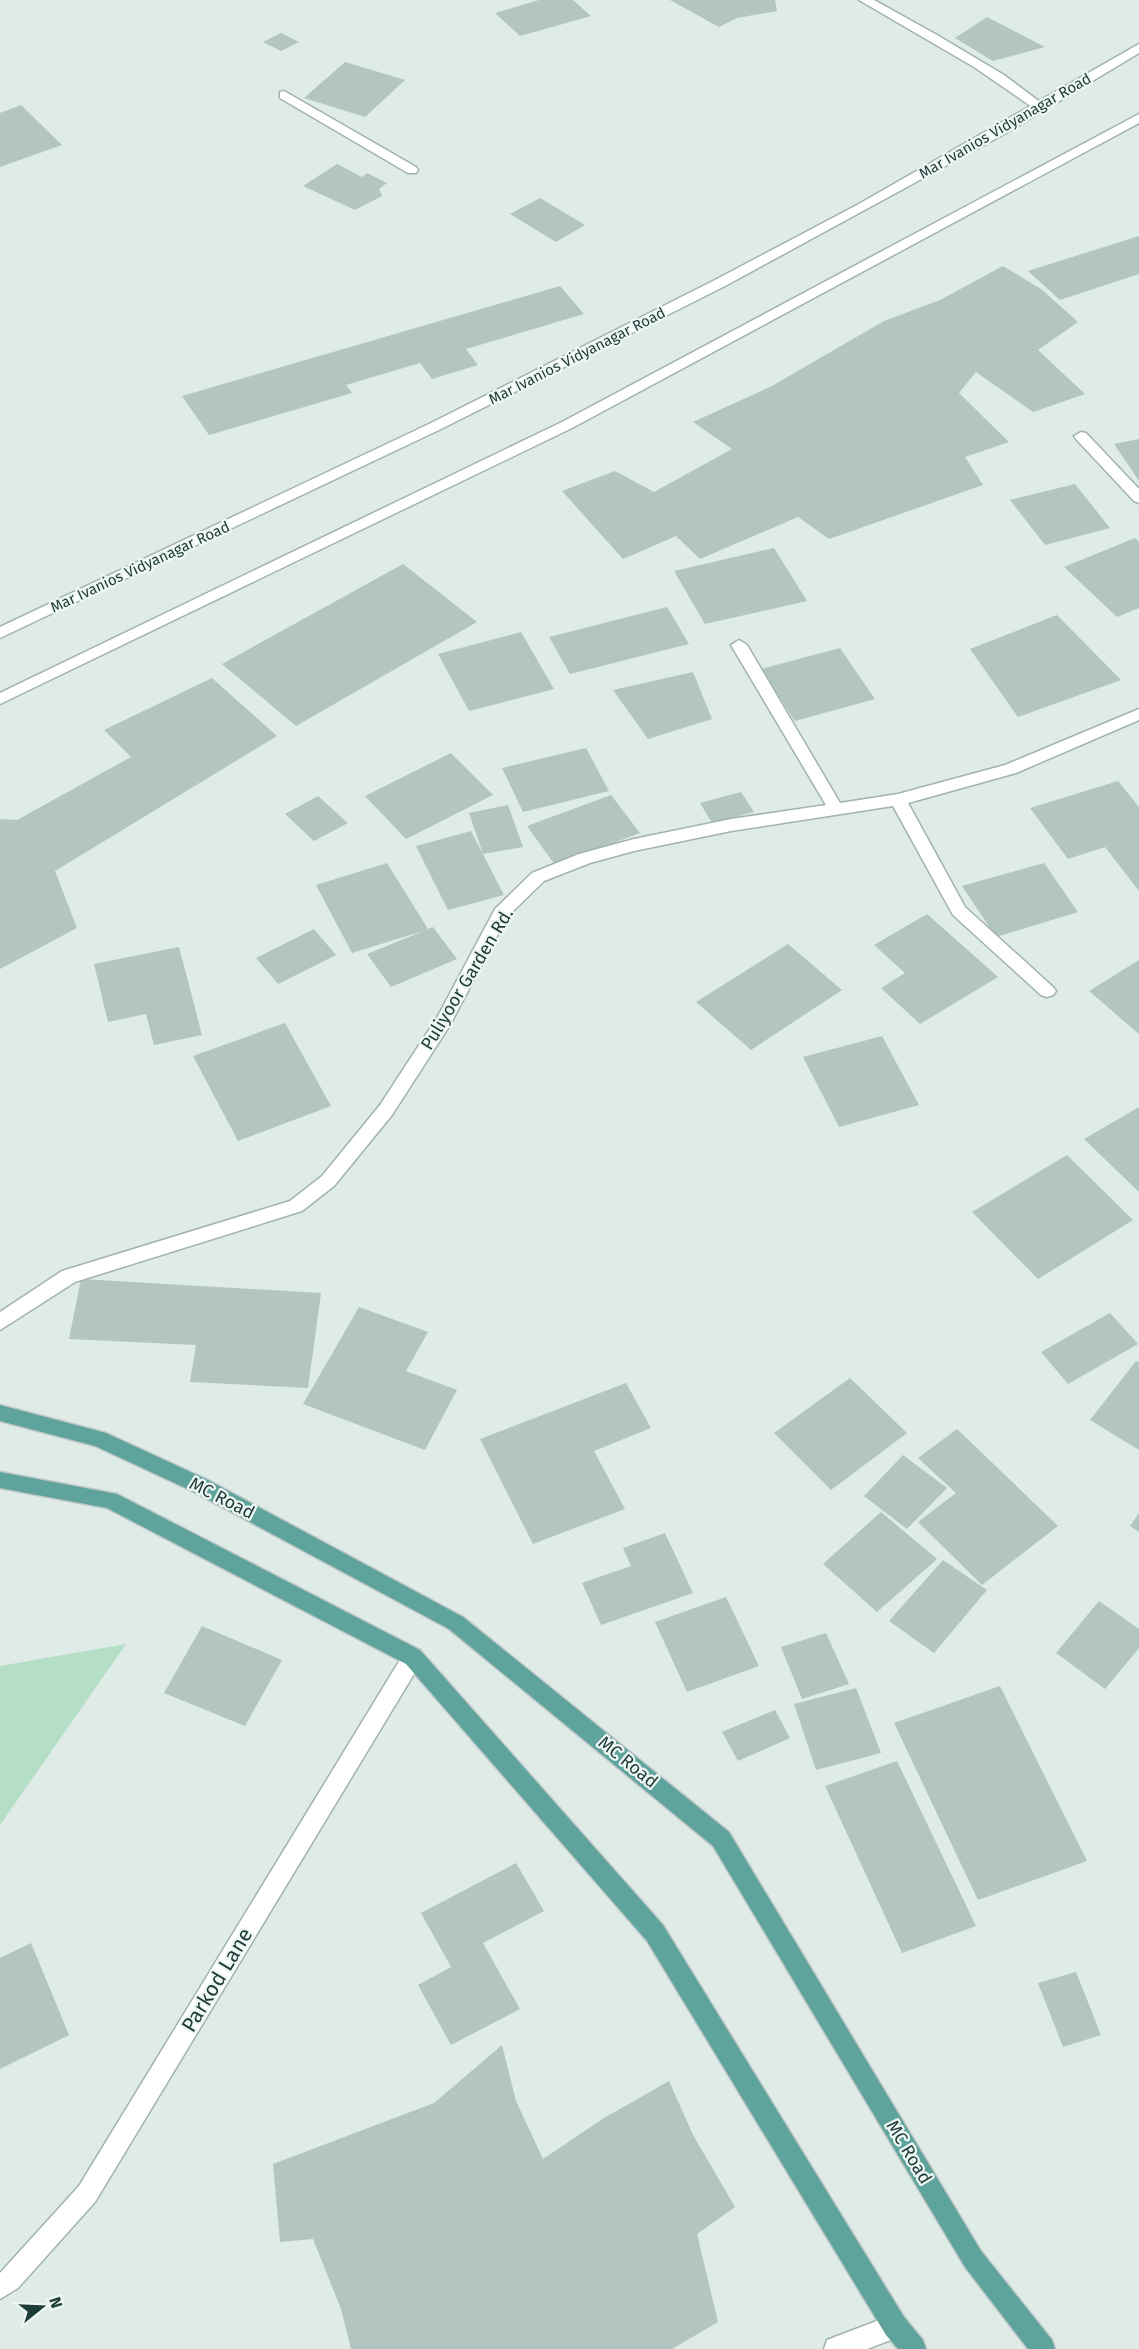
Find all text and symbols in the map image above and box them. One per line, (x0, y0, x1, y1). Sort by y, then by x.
street label: Mar Ivanios Vidyanagar Road (916, 69, 1094, 183)
street label: Mar Ivanios Vidyanagar Road (486, 304, 668, 408)
street label: Mar Ivanios Vidyanagar Road (47, 517, 233, 617)
street label: Puliyoor Garden Rd. (416, 904, 518, 1054)
street label: MC Road (186, 1472, 258, 1524)
street label: MC Road (594, 1731, 662, 1793)
street label: Parkod Lane (176, 1923, 258, 2037)
street label: MC Road (881, 2116, 937, 2188)
north arrow (12, 2277, 72, 2337)
text: N (45, 2295, 66, 2310)

